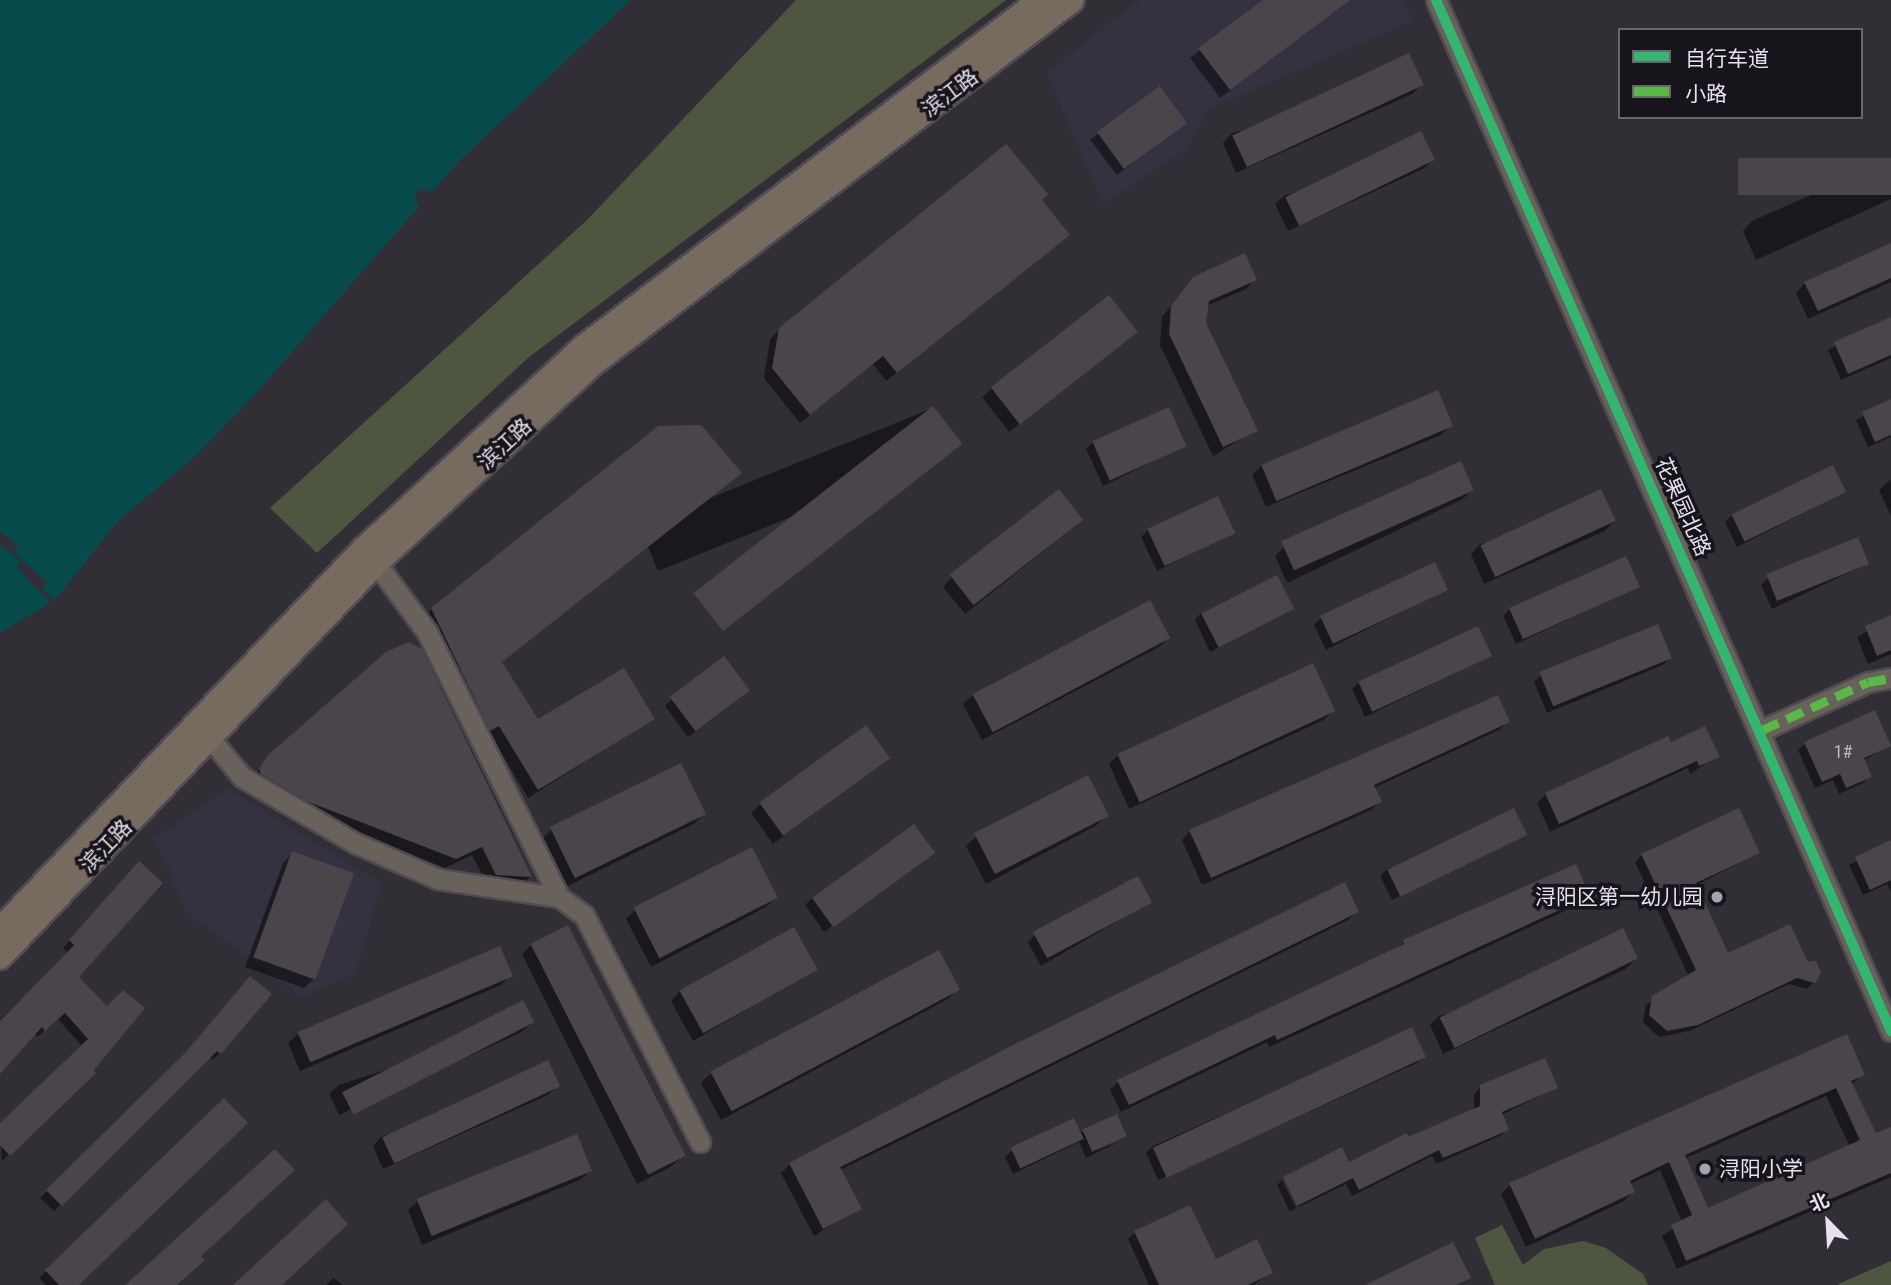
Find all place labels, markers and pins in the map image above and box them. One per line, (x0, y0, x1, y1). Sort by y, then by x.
place label: 浔阳区第一幼儿园 (1535, 884, 1703, 910)
marker: 浔阳区第一幼儿园 (1709, 889, 1725, 905)
place label: 浔阳小学 (1719, 1156, 1803, 1182)
marker: 浔阳小学 (1697, 1161, 1713, 1177)

